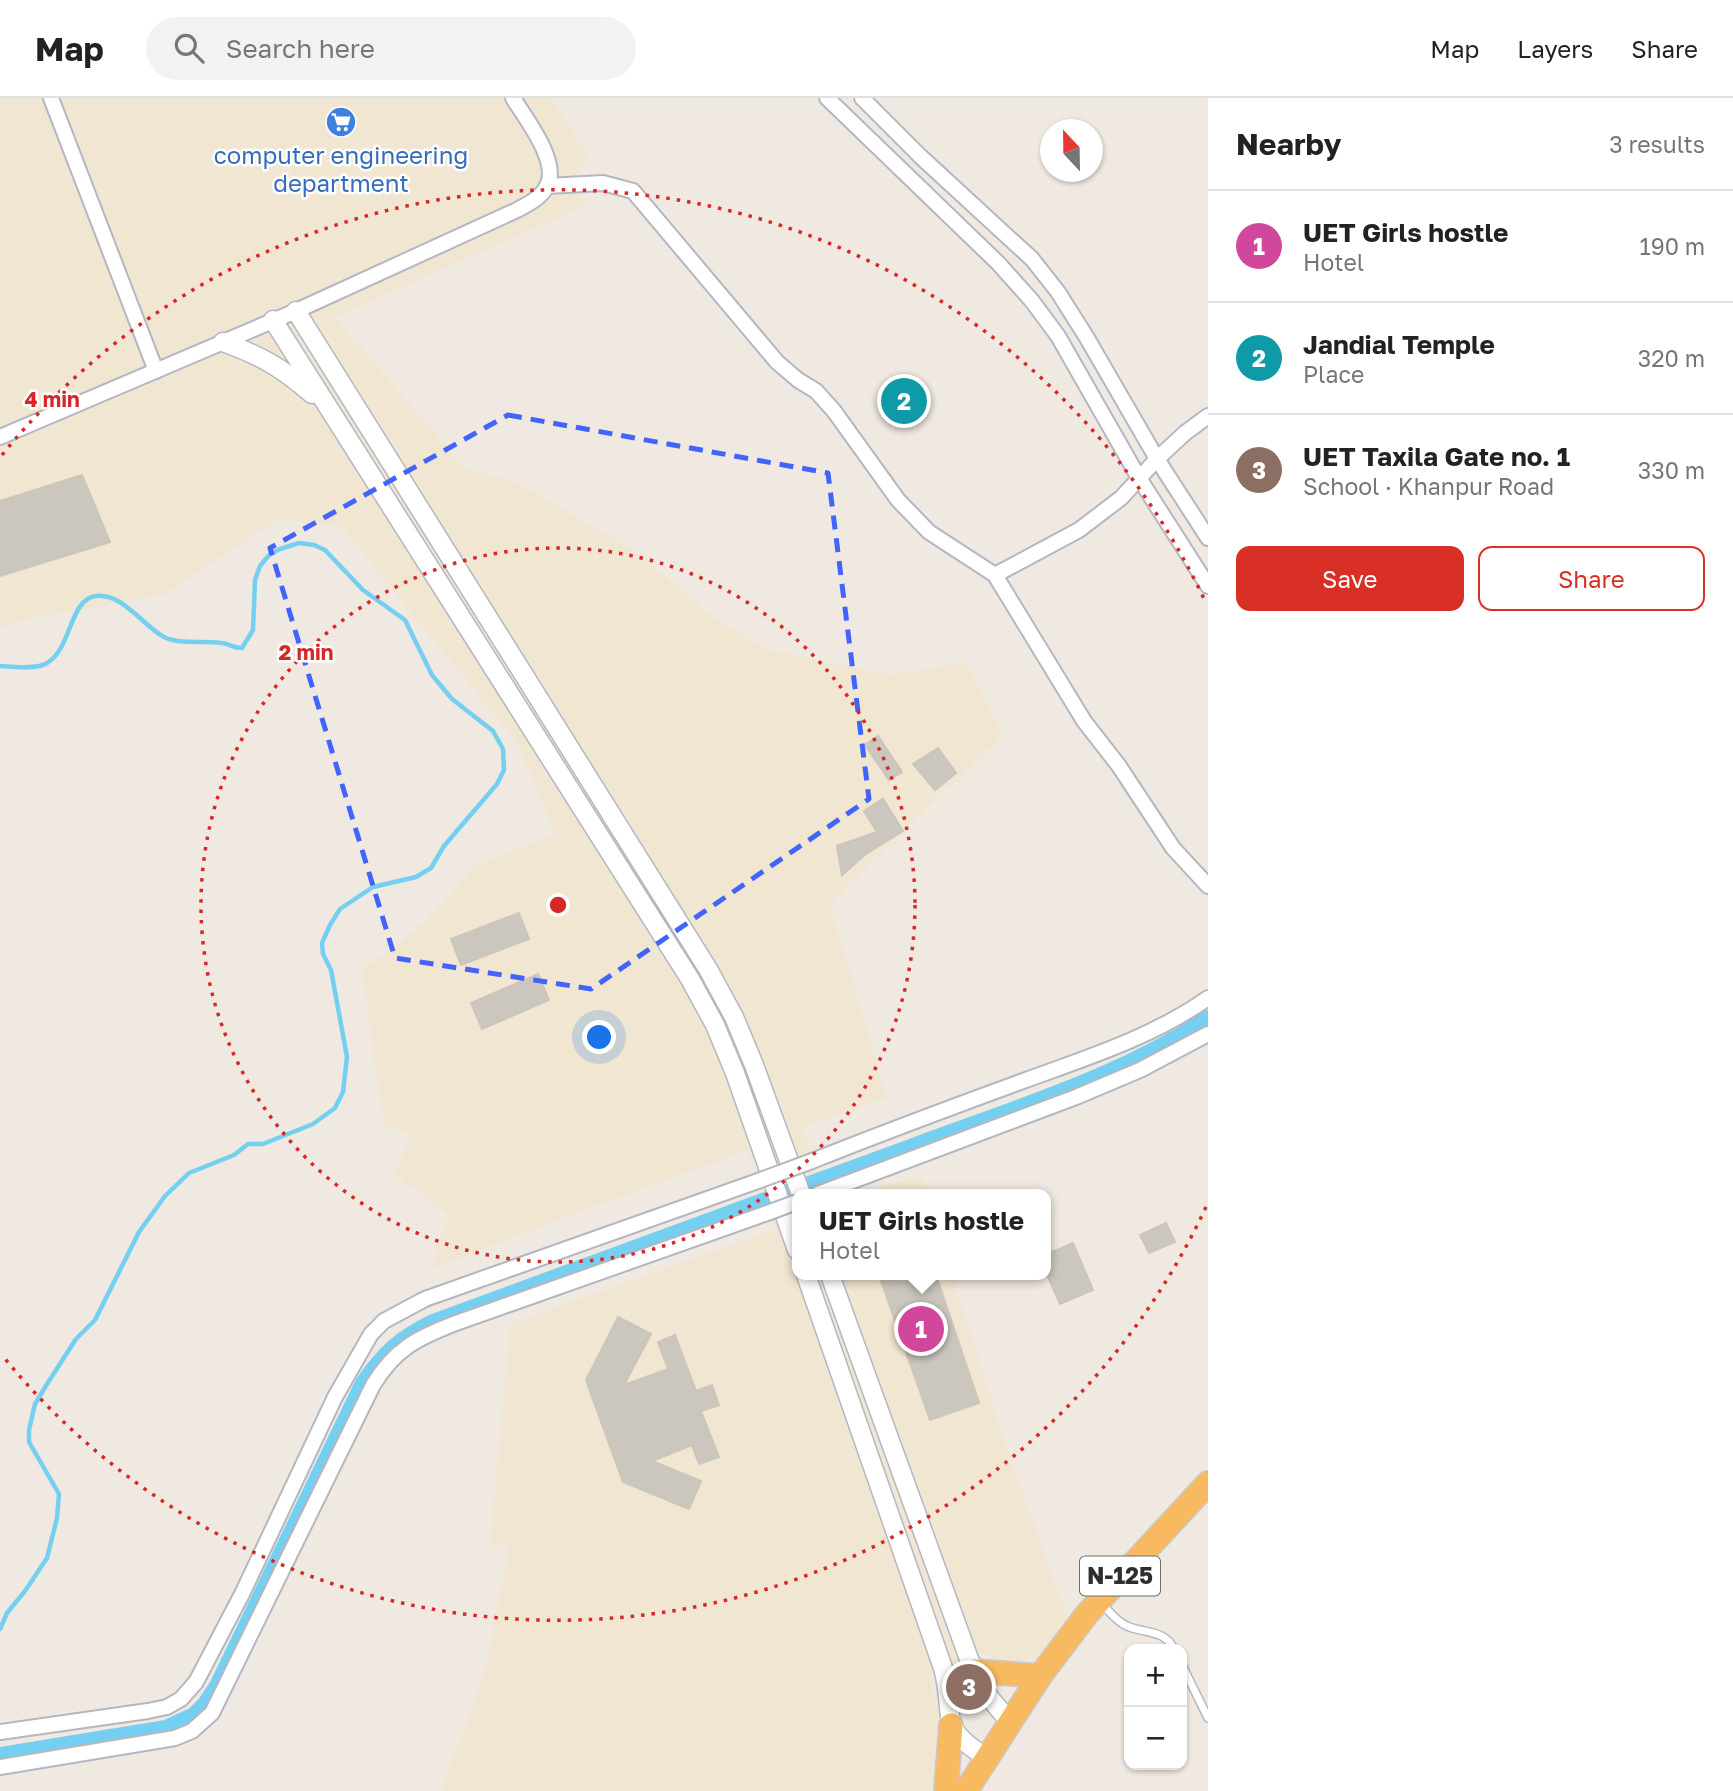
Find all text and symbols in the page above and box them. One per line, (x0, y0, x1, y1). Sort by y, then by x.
search box (146, 17, 636, 80)
text: Map (35, 29, 104, 68)
icon: search (170, 29, 208, 67)
text: Search here (226, 33, 375, 64)
text: Map (1430, 34, 1479, 63)
text: Layers (1517, 34, 1593, 63)
text: Share (1631, 34, 1698, 63)
supermarket icon: computer engineering department (324, 105, 358, 139)
north arrow (1040, 119, 1103, 182)
text: Nearby (1236, 126, 1341, 162)
text: 3 results (1609, 130, 1705, 158)
place label: computer engineering department (214, 140, 468, 197)
text: UET Girls hostle (1303, 217, 1508, 248)
text: 1 (1253, 232, 1265, 260)
text: 190 m (1640, 232, 1705, 260)
text: Hotel (1303, 248, 1364, 276)
text: Jandial Temple (1303, 329, 1495, 360)
text: 2 (1252, 344, 1266, 372)
text: 320 m (1638, 344, 1705, 372)
text: Place (1303, 360, 1364, 388)
pin: 2 (881, 375, 927, 427)
text: 4 min (24, 386, 80, 412)
text: UET Taxila Gate no. 1 (1303, 441, 1570, 472)
text: 3 (1252, 456, 1266, 484)
text: 330 m (1638, 456, 1705, 484)
text: School · Khanpur Road (1303, 472, 1554, 500)
button: Save (1236, 546, 1464, 611)
button: Share (1478, 546, 1705, 611)
text: 2 min (279, 639, 333, 665)
centre of rings (546, 893, 570, 917)
your location (582, 1020, 616, 1054)
popup (792, 1189, 1051, 1280)
text: UET Girls hostle (819, 1205, 1024, 1236)
text: Hotel (819, 1236, 880, 1264)
pin: 1 (898, 1303, 944, 1355)
road number: N-125 (1080, 1556, 1160, 1596)
map controls (1124, 1644, 1187, 1770)
button: + (1124, 1644, 1187, 1707)
pin: 3 (946, 1661, 992, 1713)
button: − (1124, 1707, 1187, 1770)

